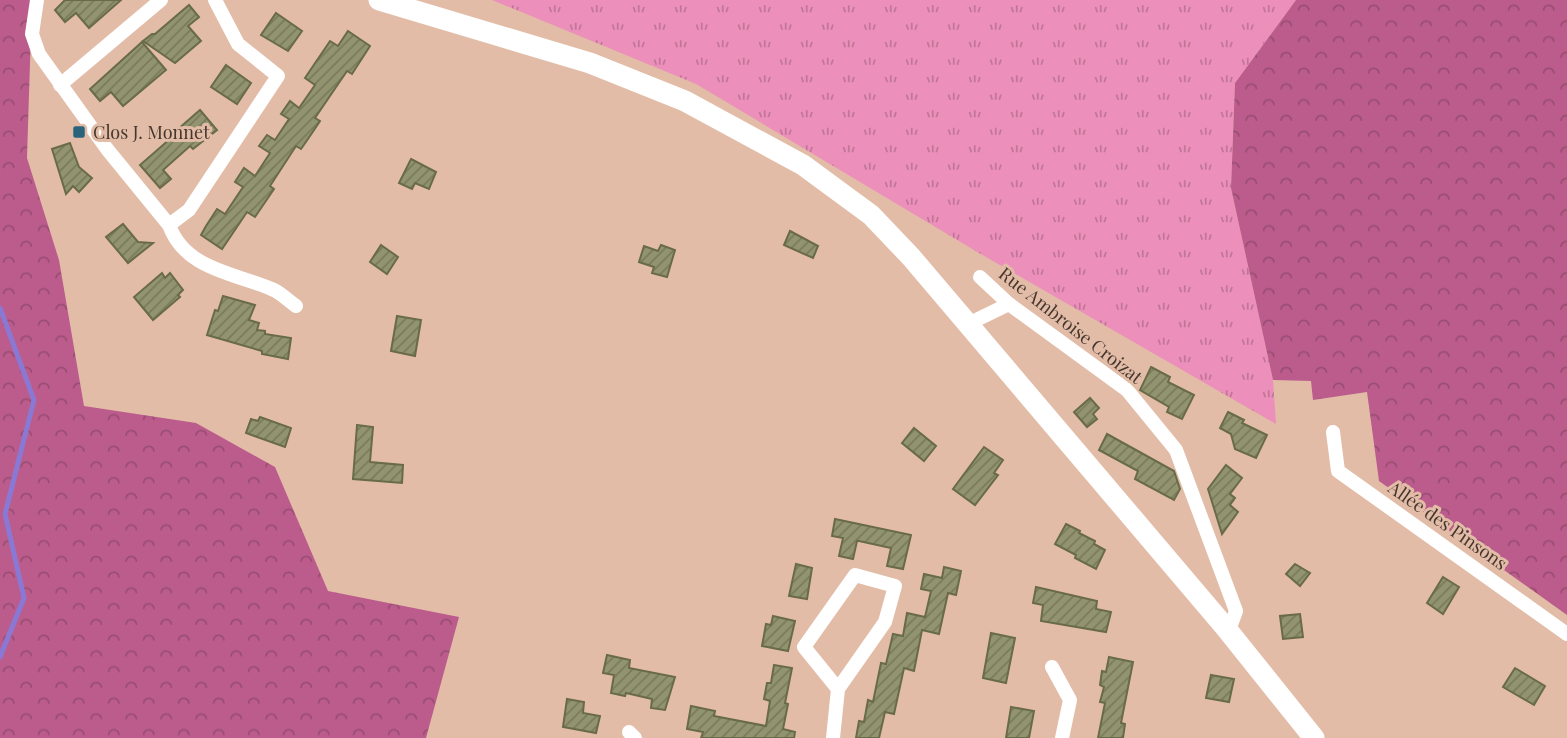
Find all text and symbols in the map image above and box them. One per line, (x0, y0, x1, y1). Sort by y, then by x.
place label: Clos J. Monnet (93, 120, 210, 144)
marker: Clos J. Monnet (71, 124, 87, 140)
street label: Rue Ambroise Croizat (994, 261, 1148, 389)
street label: Allée des Pinsons (1383, 475, 1512, 575)

